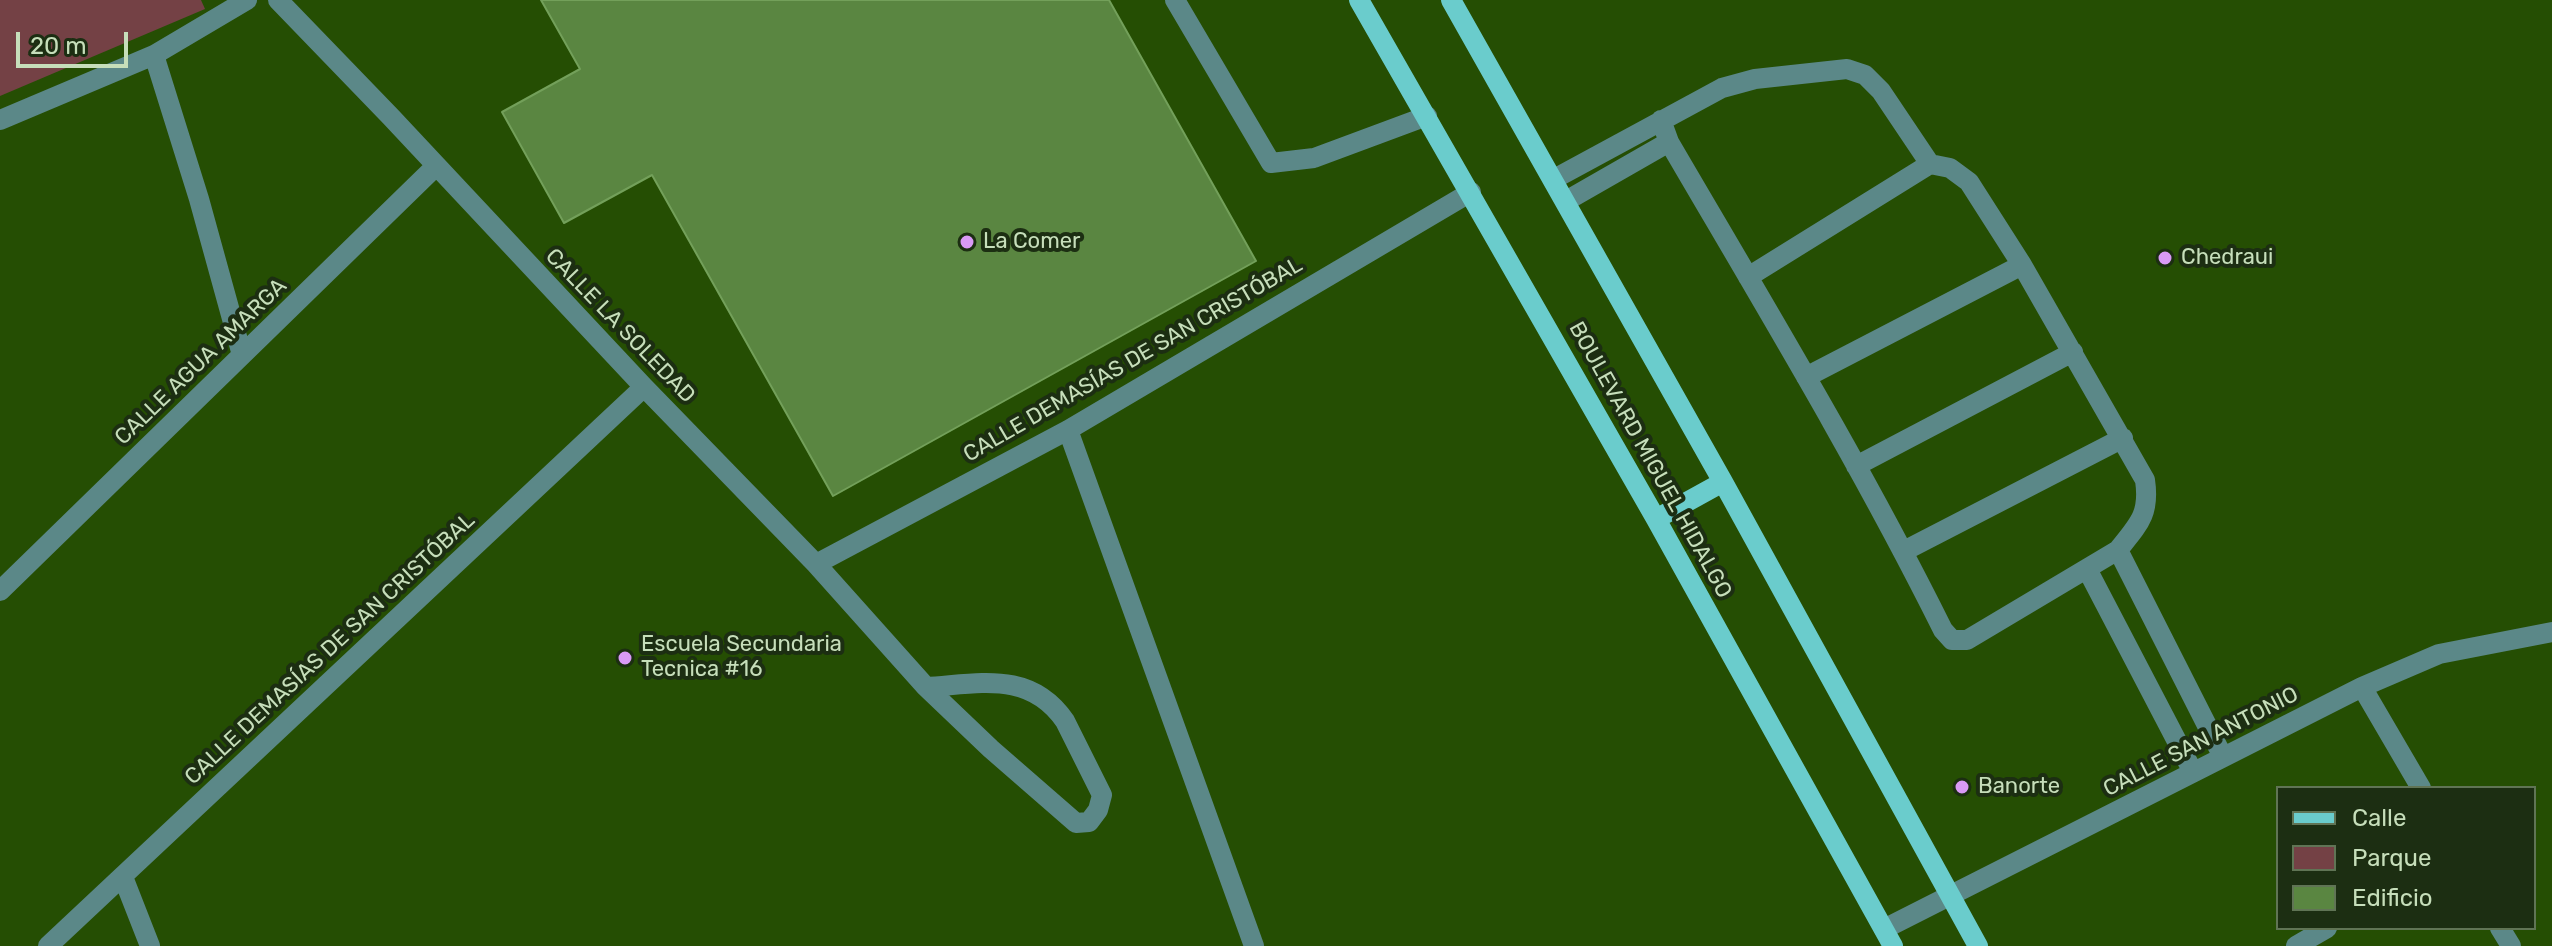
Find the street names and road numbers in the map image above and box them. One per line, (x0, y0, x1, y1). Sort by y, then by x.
street label: CALLE LA SOLEDAD (540, 243, 700, 409)
street label: CALLE DEMASÍAS DE SAN CRISTÓBAL (959, 252, 1307, 468)
street label: CALLE AGUA AMARGA (110, 273, 292, 451)
street label: BOULEVARD MIGUEL HIDALGO (1563, 317, 1737, 603)
street label: CALLE DEMASÍAS DE SAN CRISTÓBAL (180, 507, 480, 791)
street label: CALLE SAN ANTONIO (2099, 681, 2303, 803)

